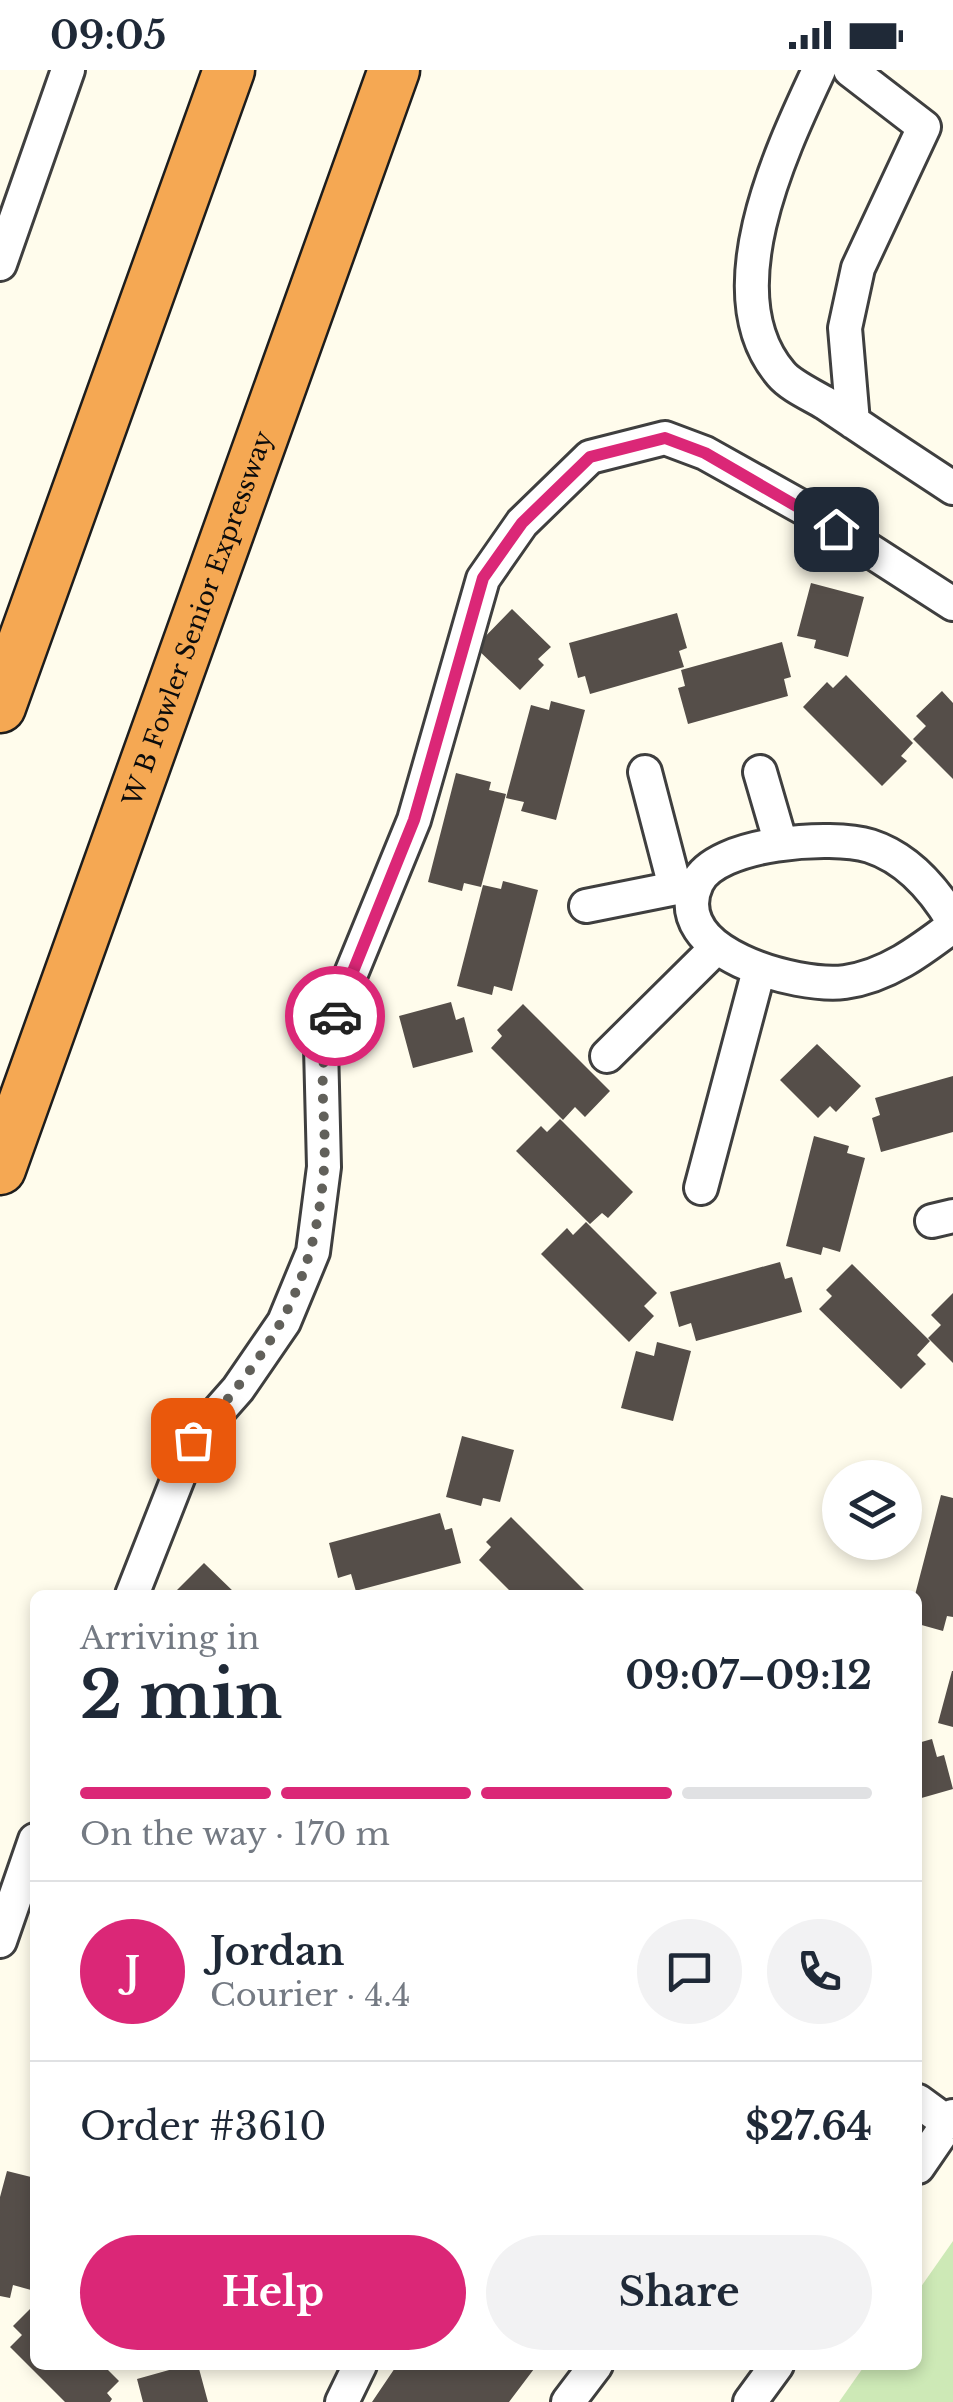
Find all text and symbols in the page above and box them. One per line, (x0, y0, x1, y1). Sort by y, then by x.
text: 09:05 (50, 12, 166, 59)
street label: W B Fowler Senior Expressway (116, 427, 279, 811)
pin (794, 487, 879, 572)
icon: home (809, 502, 864, 557)
courier (285, 966, 385, 1066)
icon: car (308, 989, 363, 1044)
pin (151, 1398, 236, 1483)
icon: bag (166, 1413, 221, 1468)
map controls (822, 1460, 922, 1560)
button: layers (822, 1460, 922, 1560)
text: Arriving in (80, 1618, 259, 1658)
text: 09:07–09:12 (625, 1652, 872, 1699)
text: 2 min (80, 1655, 282, 1736)
text: On the way · 170 m (80, 1814, 390, 1854)
button: chat (637, 1919, 742, 2024)
button: phone (767, 1919, 872, 2024)
text: Jordan (210, 1928, 344, 1975)
text: J (125, 1948, 140, 1995)
text: Courier · 4.4 (210, 1975, 410, 2015)
text: Order #3610 (80, 2103, 326, 2150)
text: $27.64 (745, 2103, 872, 2150)
button: Help (80, 2235, 466, 2350)
button: Share (486, 2235, 872, 2350)

